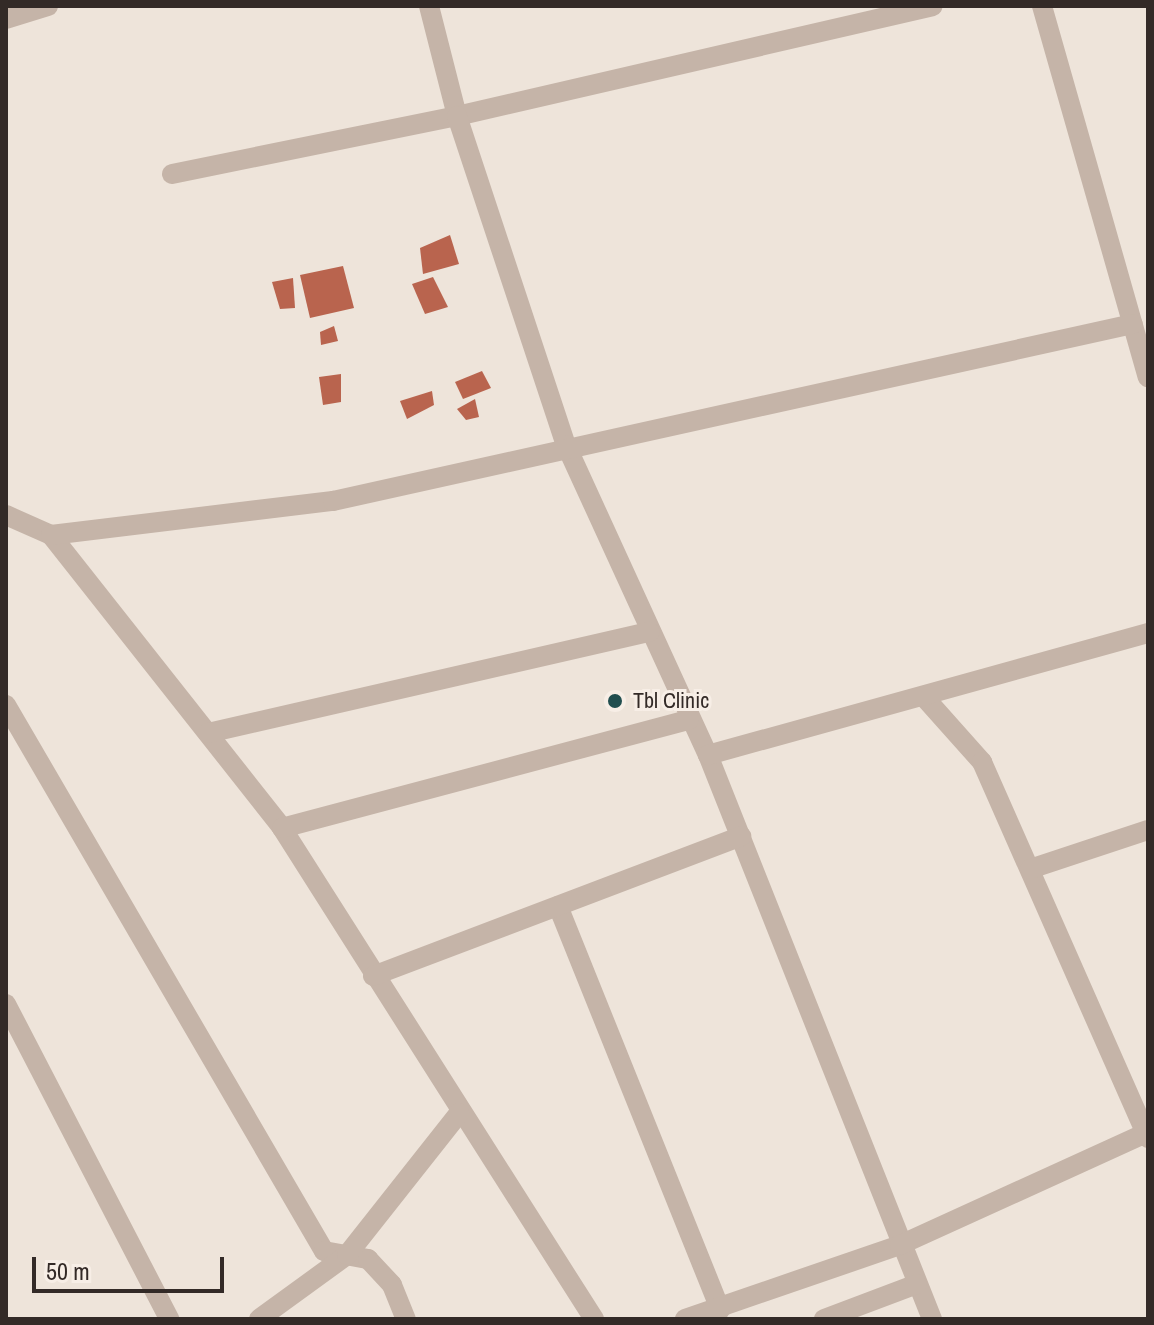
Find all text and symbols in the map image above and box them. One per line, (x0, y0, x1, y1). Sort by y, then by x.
place label: Tbl Clinic (633, 688, 709, 714)
marker: Tbl Clinic (604, 690, 626, 712)
scale bar (36, 1241, 228, 1291)
text: 50 m (46, 1255, 90, 1287)

